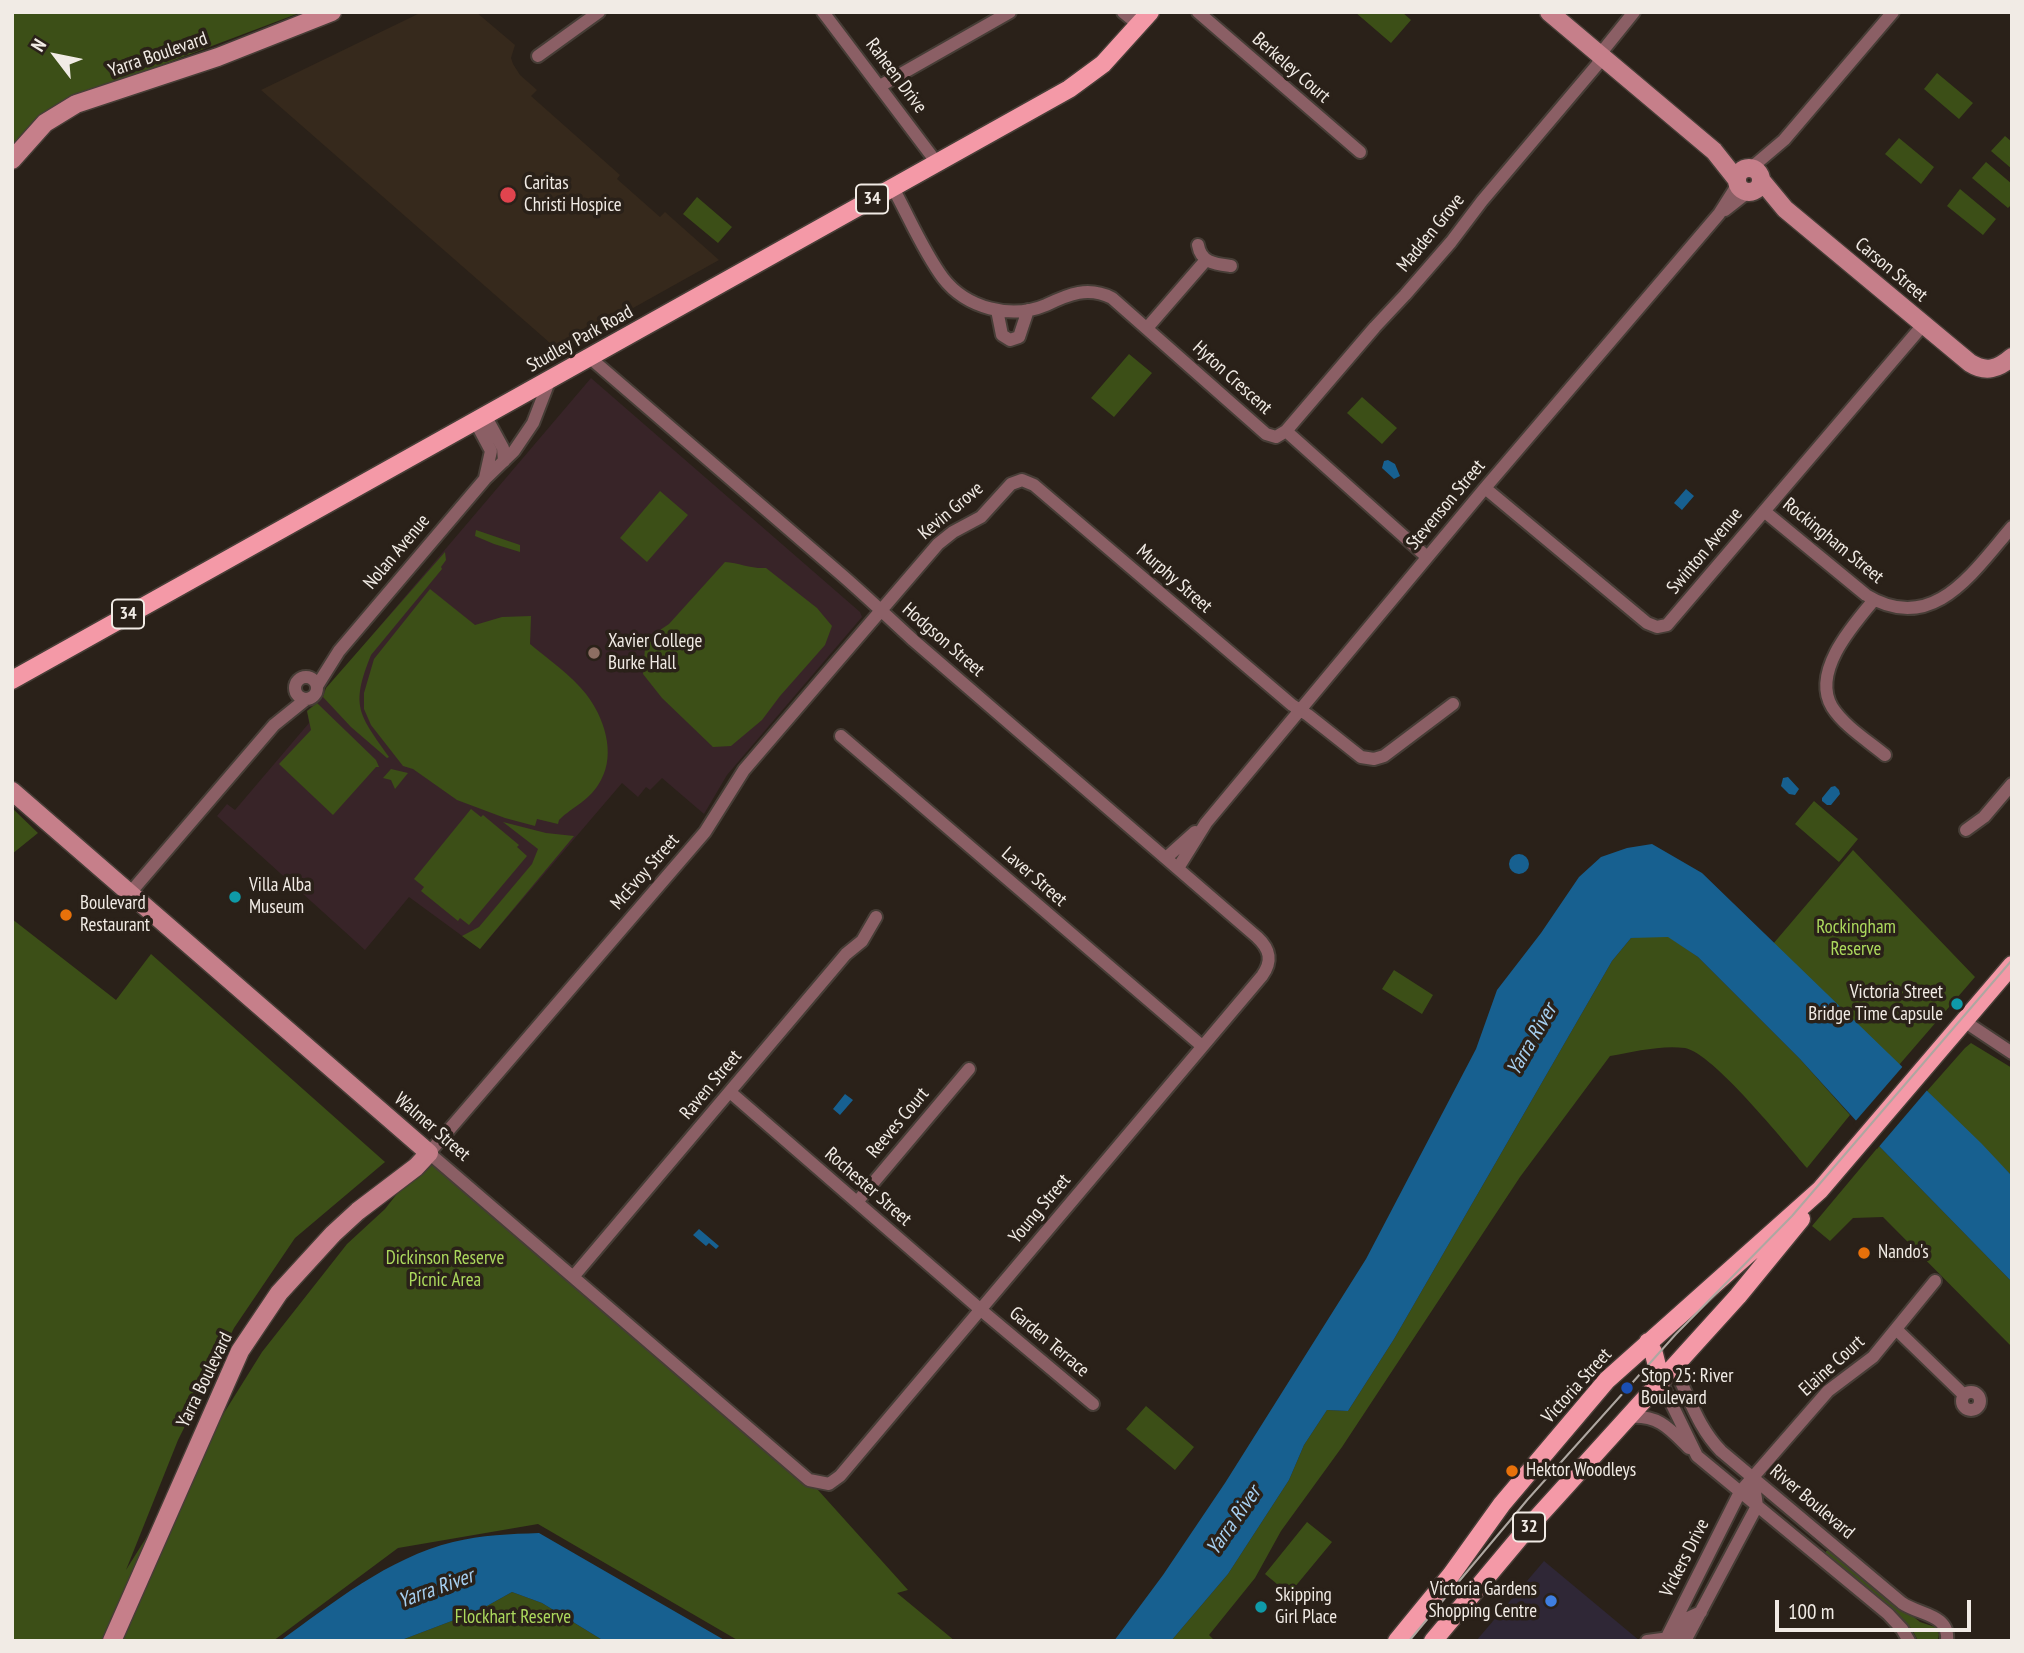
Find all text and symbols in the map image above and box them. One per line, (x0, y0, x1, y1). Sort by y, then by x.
north arrow (21, 21, 91, 91)
street label: Yarra Boulevard (106, 27, 210, 83)
street label: Berkeley Court (1247, 28, 1335, 108)
text: N (25, 34, 51, 56)
street label: Raheen Drive (861, 34, 931, 118)
place label: Caritas Christi Hospice (524, 173, 622, 217)
road number: 34 (856, 184, 888, 214)
marker: Caritas Christi Hospice (498, 185, 518, 205)
street label: Madden Grove (1393, 189, 1469, 277)
street label: Carson Street (1850, 233, 1932, 307)
street label: Studley Park Road (523, 301, 637, 377)
street label: Hyton Crescent (1188, 336, 1276, 420)
street label: Stevenson Street (1402, 455, 1490, 555)
street label: Kevin Grove (914, 477, 988, 545)
street label: Rockingham Street (1778, 493, 1888, 589)
street label: Swinton Avenue (1662, 503, 1748, 599)
street label: Nolan Avenue (359, 510, 435, 594)
street label: Murphy Street (1132, 540, 1216, 618)
street label: Hodgson Street (897, 598, 989, 682)
road number: 34 (112, 600, 144, 628)
place label: Xavier College Burke Hall (608, 631, 702, 675)
marker: Xavier College Burke Hall (586, 645, 602, 661)
street label: McEvoy Street (606, 829, 684, 915)
street label: Laver Street (997, 842, 1071, 912)
place label: Villa Alba Museum (249, 875, 312, 919)
marker: Villa Alba Museum (227, 889, 243, 905)
place label: Boulevard Restaurant (80, 893, 150, 937)
marker: Boulevard Restaurant (58, 907, 74, 923)
park label: Rockingham Reserve (1816, 917, 1896, 961)
place label: Victoria Street Bridge Time Capsule (1808, 982, 1943, 1026)
marker: Victoria Street Bridge Time Capsule (1949, 996, 1965, 1012)
water label: Yarra River (1502, 1000, 1562, 1080)
street label: Raven Street (675, 1046, 747, 1124)
street label: Reeves Court (862, 1083, 934, 1163)
street label: Walmer Street (389, 1088, 475, 1166)
street label: Rochester Street (820, 1143, 916, 1231)
street label: Young Street (1004, 1170, 1076, 1248)
place label: Nando's (1878, 1242, 1929, 1264)
marker: Nando's (1856, 1245, 1872, 1261)
park label: Dickinson Reserve Picnic Area (386, 1248, 504, 1292)
street label: Garden Terrace (1004, 1302, 1094, 1382)
street label: Yarra Boulevard (172, 1329, 238, 1431)
street label: Elaine Court (1795, 1331, 1869, 1401)
street label: Victoria Street (1537, 1344, 1617, 1428)
place label: Stop 25: River Boulevard (1641, 1366, 1733, 1410)
marker: Stop 25: River Boulevard (1619, 1380, 1635, 1396)
place label: Hektor Woodleys (1526, 1460, 1636, 1482)
street label: River Boulevard (1765, 1460, 1859, 1544)
marker: Hektor Woodleys (1504, 1463, 1520, 1479)
water label: Yarra River (1201, 1482, 1267, 1560)
road number: 32 (1513, 1512, 1545, 1542)
street label: Vickers Drive (1656, 1515, 1714, 1601)
water label: Yarra River (395, 1564, 477, 1614)
place label: Victoria Gardens Shopping Centre (1428, 1579, 1537, 1623)
place label: Skipping Girl Place (1275, 1585, 1337, 1629)
scale bar (1779, 1586, 1975, 1630)
marker: Victoria Gardens Shopping Centre (1543, 1593, 1559, 1609)
text: 100 m (1788, 1598, 1834, 1625)
marker: Skipping Girl Place (1253, 1599, 1269, 1615)
park label: Flockhart Reserve (455, 1607, 571, 1629)

